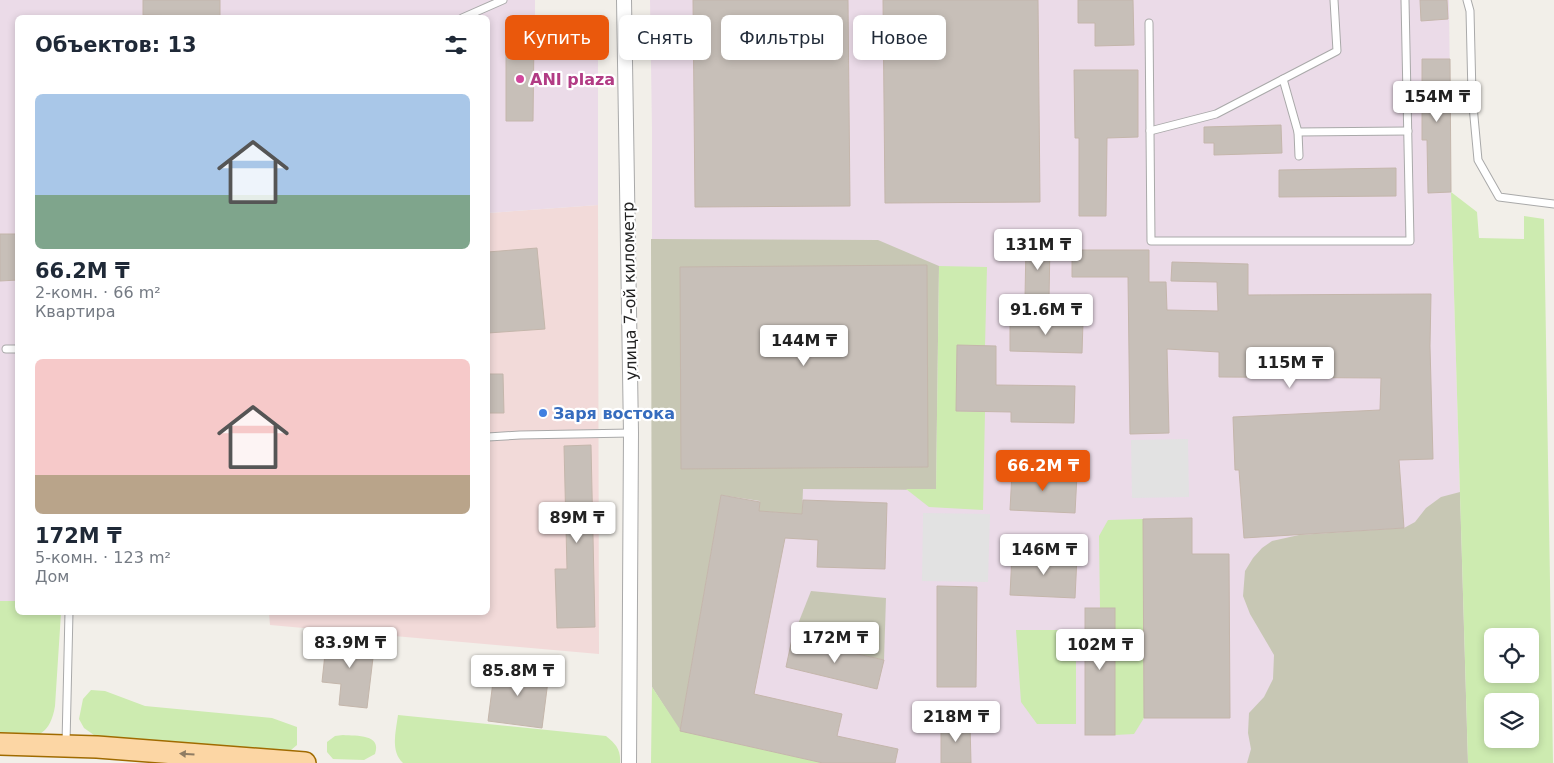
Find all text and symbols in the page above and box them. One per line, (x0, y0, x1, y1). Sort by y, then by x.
chip: Купить (505, 15, 609, 60)
chip: Снять (619, 15, 711, 60)
chip: Фильтры (721, 15, 843, 60)
chip: Новое (853, 15, 946, 60)
icon: filters (442, 31, 470, 59)
text: Объектов: 13 (35, 33, 197, 57)
place label: ANI plaza (530, 70, 615, 89)
marker: ANI plaza (514, 73, 526, 85)
pin: 154M ₸ (1396, 80, 1478, 123)
text: 154M ₸ (1404, 87, 1470, 106)
icon: home (208, 127, 298, 217)
street label: улица 7-ой километр (618, 202, 641, 380)
pin: 131M ₸ (997, 228, 1079, 271)
text: 131M ₸ (1005, 235, 1071, 254)
text: 66.2M ₸ (35, 259, 130, 283)
text: 2-комн. · 66 m² (35, 283, 161, 302)
pin: 91.6M ₸ (1000, 294, 1092, 336)
text: 91.6M ₸ (1010, 300, 1082, 319)
text: Квартира (35, 302, 115, 321)
pin: 144M ₸ (763, 324, 845, 367)
text: 144M ₸ (771, 331, 837, 350)
pin: 115M ₸ (1249, 346, 1331, 389)
text: 115M ₸ (1257, 353, 1323, 372)
icon: home (208, 392, 298, 482)
place label: Заря востока (553, 404, 675, 423)
marker: Заря востока (537, 407, 549, 419)
pin: 66.2M ₸ (997, 450, 1089, 492)
text: 66.2M ₸ (1007, 456, 1079, 475)
pin: 89M ₸ (542, 502, 612, 544)
text: 89M ₸ (550, 508, 604, 527)
text: 172M ₸ (35, 524, 122, 548)
pin: 146M ₸ (1003, 534, 1085, 576)
text: 146M ₸ (1011, 540, 1077, 559)
text: 5-комн. · 123 m² (35, 548, 171, 567)
text: Дом (35, 567, 69, 586)
pin: 172M ₸ (794, 622, 876, 664)
pin: 83.9M ₸ (304, 626, 396, 669)
text: 172M ₸ (802, 628, 868, 647)
pin: 102M ₸ (1059, 628, 1141, 671)
map controls (1484, 628, 1539, 748)
button: locate (1484, 628, 1539, 683)
text: 83.9M ₸ (314, 633, 386, 652)
text: 102M ₸ (1067, 635, 1133, 654)
pin: 85.8M ₸ (472, 654, 564, 697)
text: 85.8M ₸ (482, 661, 554, 680)
button: layers (1484, 693, 1539, 748)
pin: 218M ₸ (915, 700, 997, 743)
text: 218M ₸ (923, 707, 989, 726)
one-way arrow (179, 749, 195, 757)

